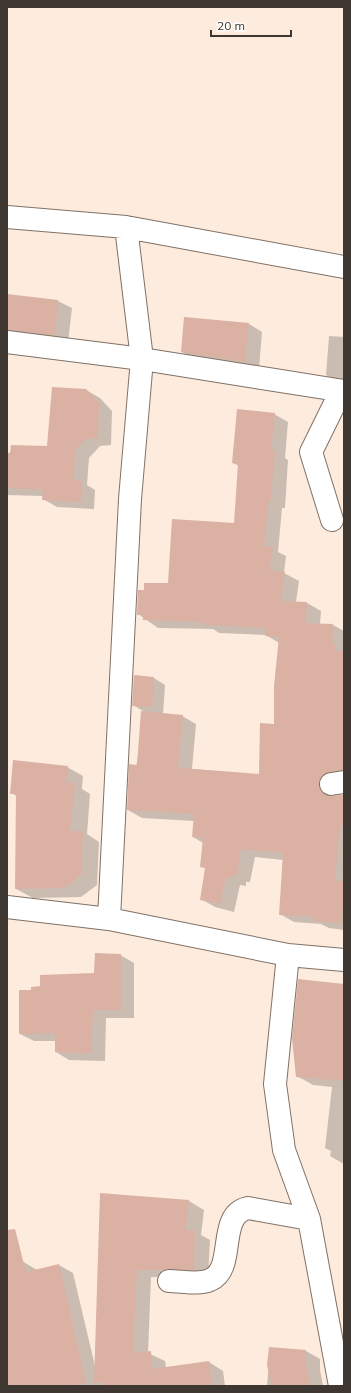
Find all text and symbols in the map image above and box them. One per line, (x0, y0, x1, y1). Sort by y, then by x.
scale bar (211, 12, 291, 38)
text: 20 m (217, 18, 245, 33)

